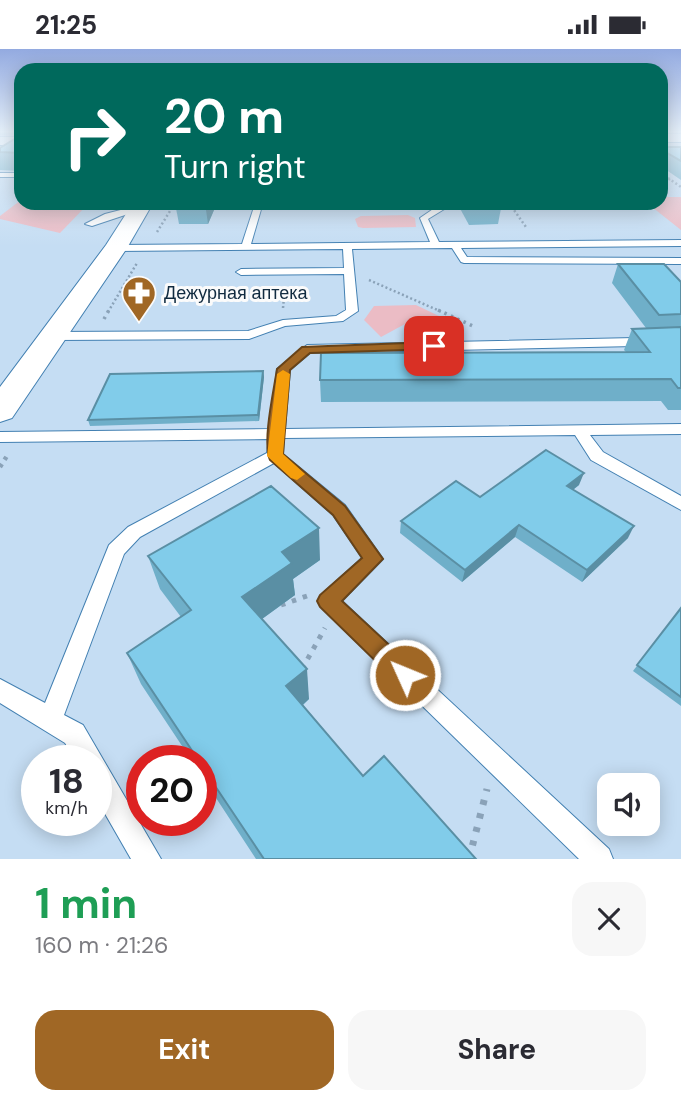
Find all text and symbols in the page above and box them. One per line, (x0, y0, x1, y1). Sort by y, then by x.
text: 21:25 (35, 8, 97, 42)
text: 20 m (164, 84, 284, 148)
icon: right (49, 91, 140, 182)
text: Turn right (164, 146, 306, 188)
pharmacy icon: Дежурная аптека (120, 274, 158, 323)
place label: Дежурная аптека (164, 281, 309, 305)
pin (404, 316, 464, 376)
icon: arrive (415, 327, 453, 365)
position arrow (368, 638, 442, 712)
speed limit sign: 20 (126, 745, 217, 836)
text: 18 (49, 758, 84, 804)
map controls (597, 773, 660, 836)
button: sound (597, 773, 660, 836)
text: km/h (45, 796, 88, 820)
text: 1 min (35, 876, 137, 931)
button: close (572, 882, 646, 956)
text: 160 m · 21:26 (35, 930, 169, 960)
button: Exit (35, 1010, 334, 1090)
button: Share (348, 1010, 646, 1090)

